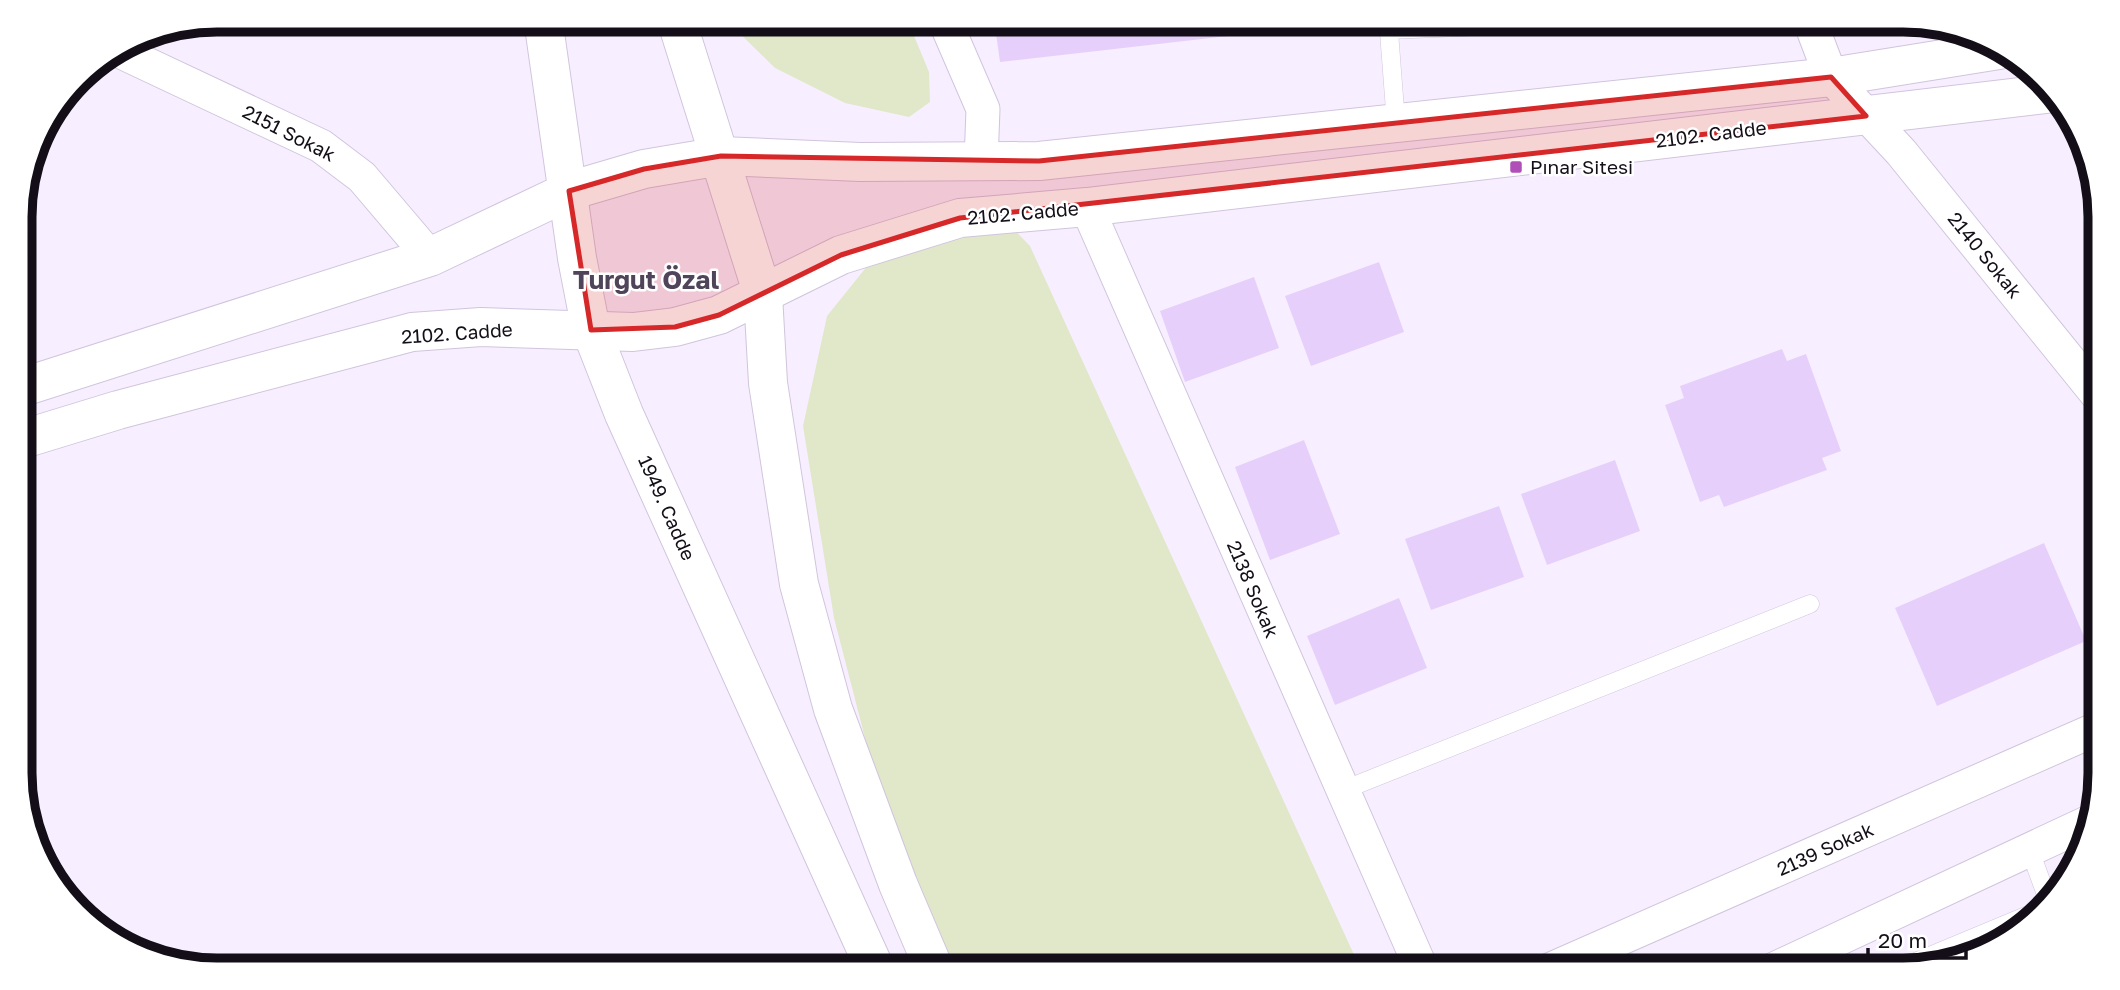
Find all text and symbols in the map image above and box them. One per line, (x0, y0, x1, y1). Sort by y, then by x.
street label: 2151 Sokak (239, 99, 340, 166)
street label: 2102. Cadde (1654, 115, 1768, 152)
place label: Pınar Sitesi (1530, 155, 1633, 178)
marker: Pınar Sitesi (1508, 159, 1524, 175)
street label: 2102. Cadde (966, 196, 1080, 229)
street label: 2140 Sokak (1944, 207, 2027, 303)
district label: Turgut Özal (573, 264, 719, 295)
street label: 2102. Cadde (401, 317, 513, 348)
street label: 1949. Cadde (634, 452, 701, 564)
street label: 2138 Sokak (1223, 537, 1284, 641)
street label: 2139 Sokak (1773, 817, 1877, 880)
scale bar (1868, 916, 1966, 960)
text: 20 m (1878, 927, 1927, 953)

